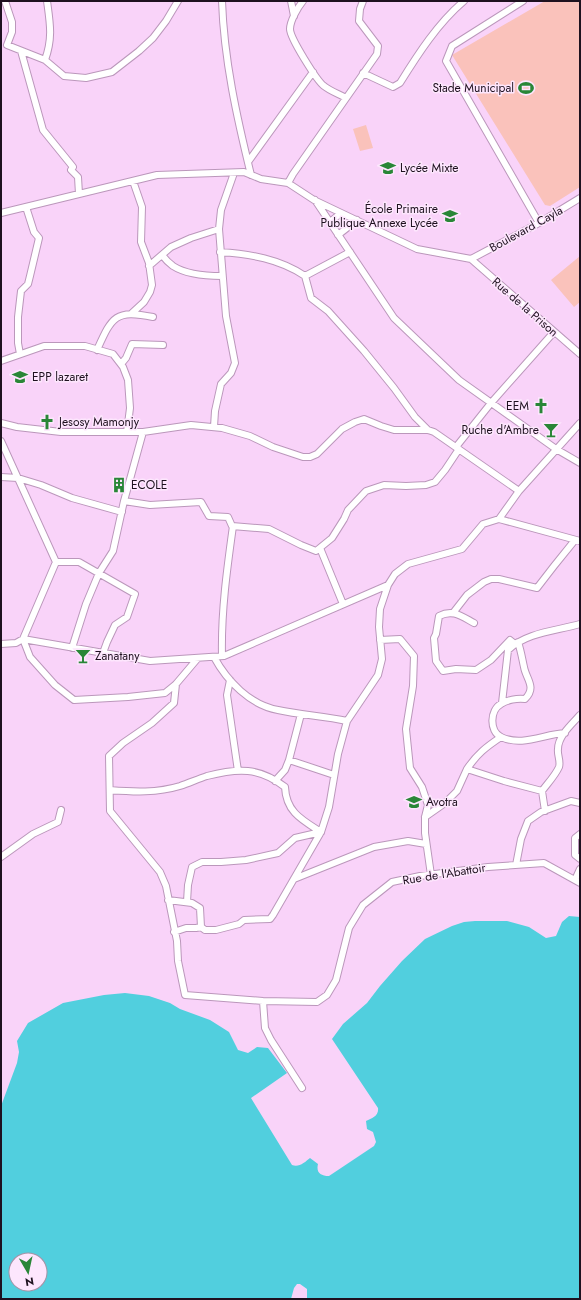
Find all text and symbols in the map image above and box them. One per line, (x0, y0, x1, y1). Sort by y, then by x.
place label: Stade Municipal (432, 79, 514, 97)
sports icon: Stade Municipal (517, 79, 535, 97)
school or university icon: Lycée Mixte (379, 159, 397, 177)
place label: Lycée Mixte (400, 159, 459, 177)
place label: École Primaire Publique Annexe Lycée (321, 200, 438, 232)
street label: Boulevard Cayla (486, 201, 566, 257)
school or university icon: École Primaire Publique Annexe Lycée (441, 207, 459, 225)
street label: Rue de la Prison (488, 273, 562, 341)
school or university icon: EPP lazaret (11, 368, 29, 386)
place label: EPP lazaret (32, 368, 88, 386)
place label: EEM (506, 397, 529, 415)
church icon: EEM (532, 397, 550, 415)
church icon: Jesosy Mamonjy (38, 413, 56, 431)
place label: Jesosy Mamonjy (57, 413, 140, 431)
place label: Ruche d'Ambre (461, 421, 539, 439)
bar icon: Ruche d'Ambre (542, 421, 560, 439)
building icon: ECOLE (110, 476, 128, 494)
place label: ECOLE (131, 476, 167, 494)
bar icon: Zanatany (74, 647, 92, 665)
place label: Zanatany (95, 647, 140, 665)
school or university icon: Avotra (405, 793, 423, 811)
place label: Avotra (426, 793, 458, 811)
street label: Rue de l'Abattoir (401, 858, 488, 889)
north arrow (8, 1252, 48, 1292)
text: N (24, 1273, 35, 1290)

